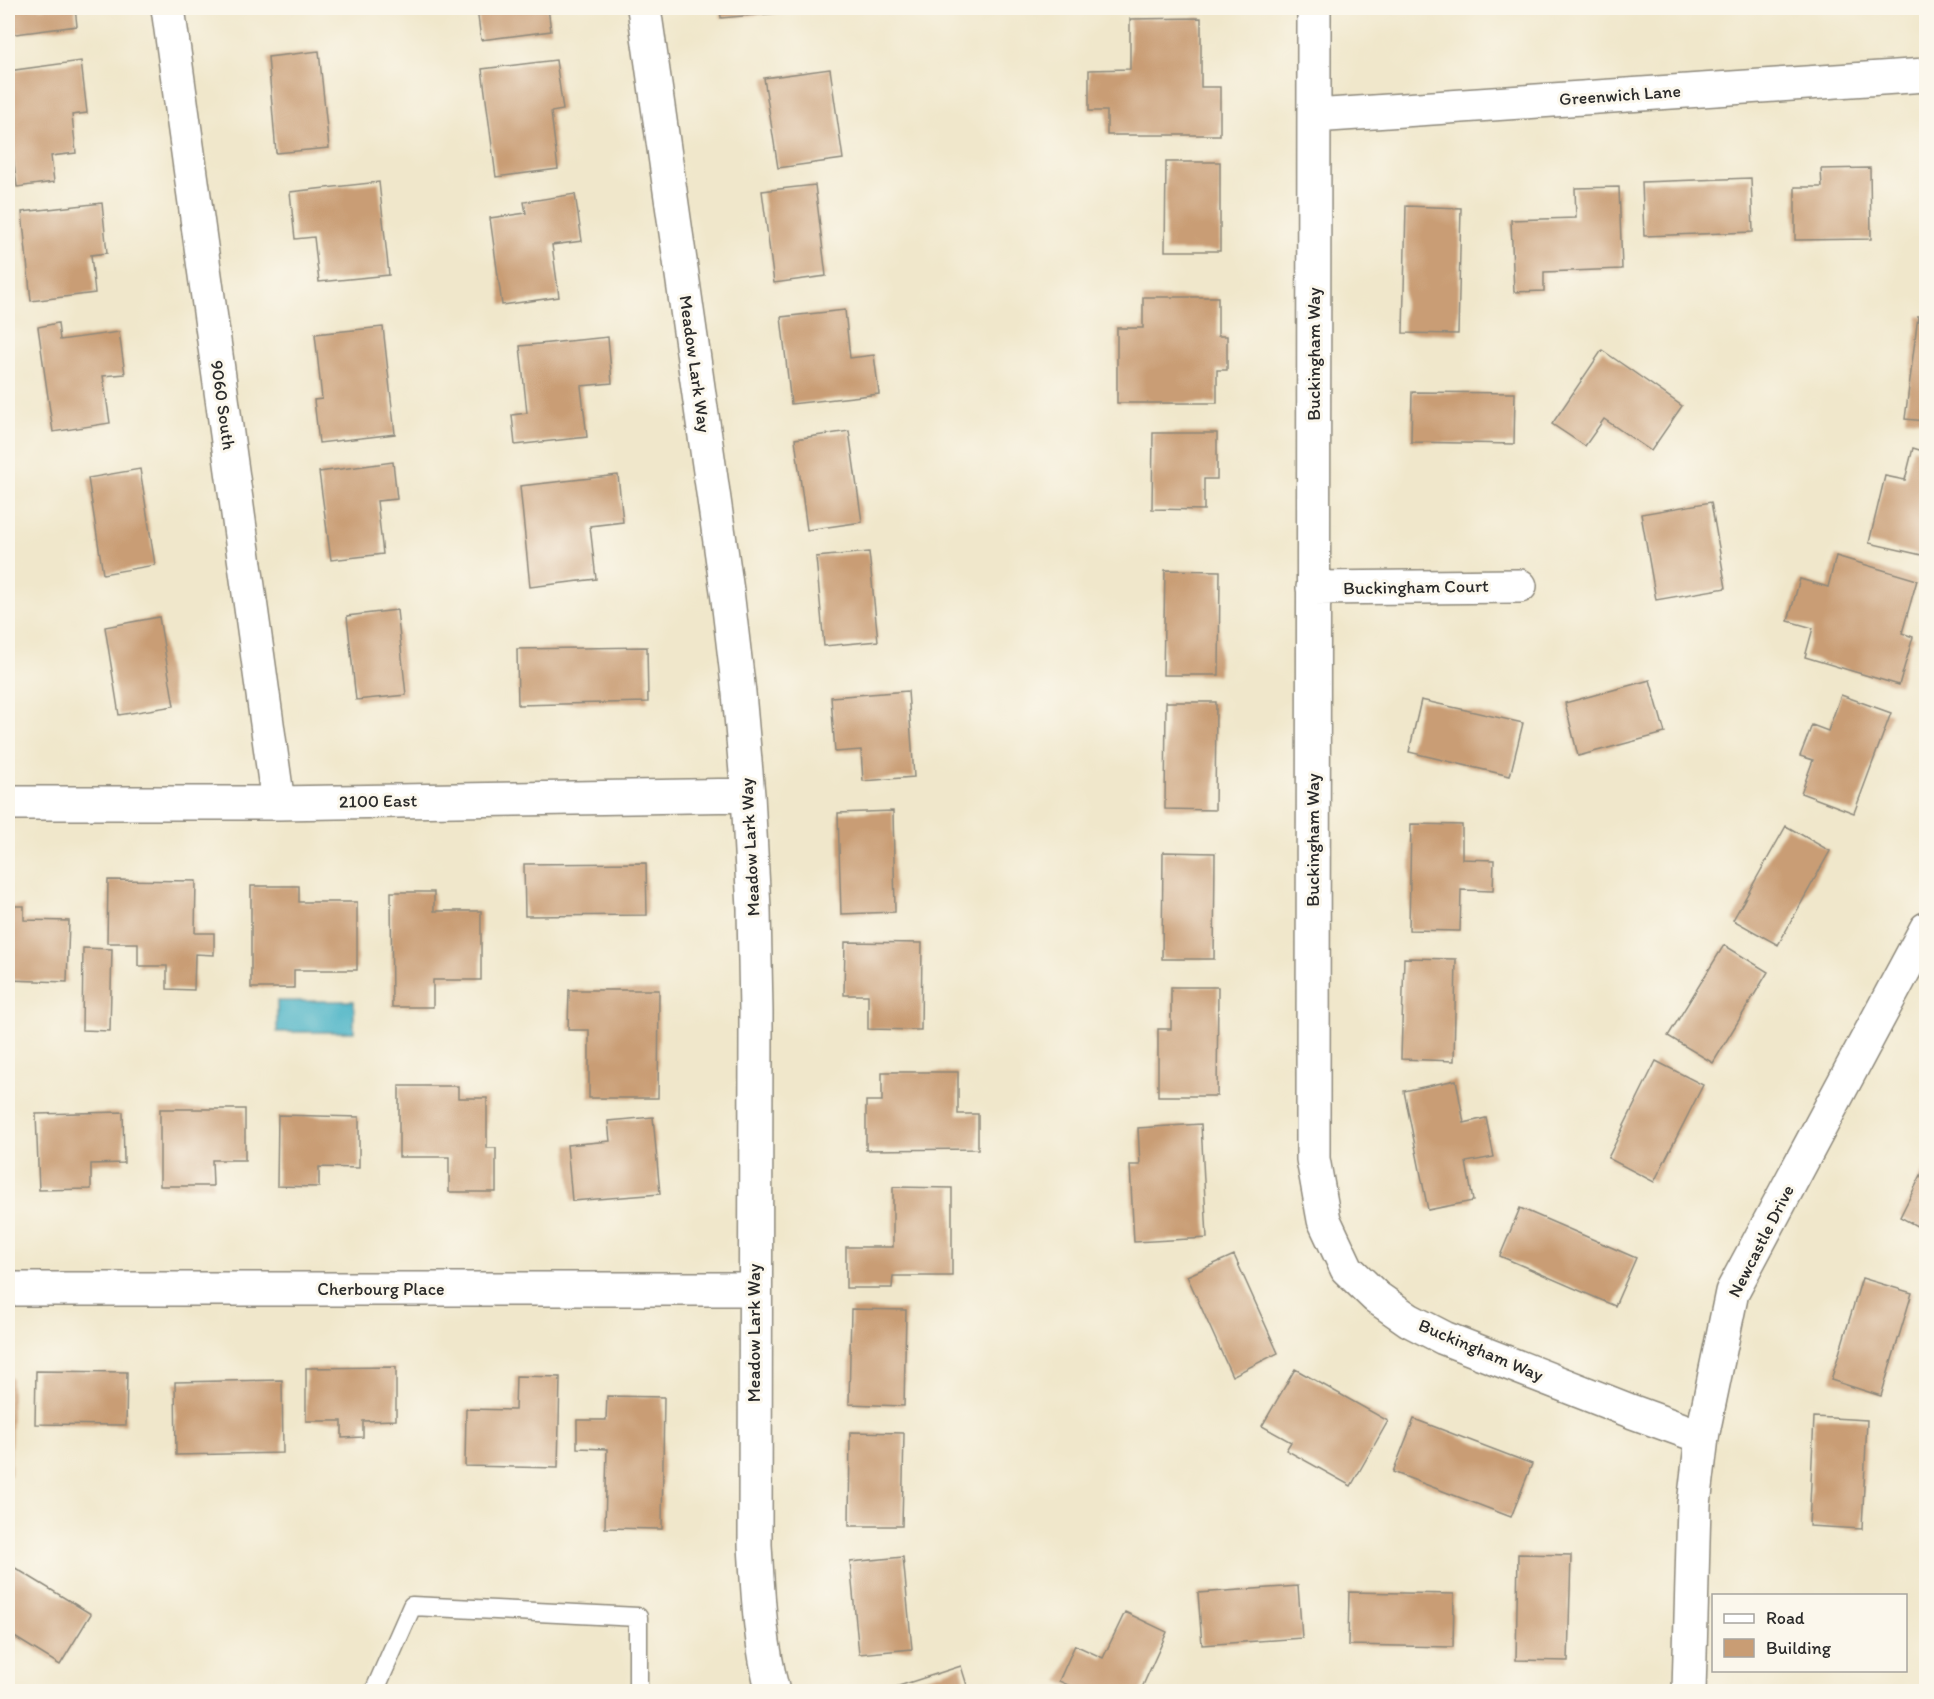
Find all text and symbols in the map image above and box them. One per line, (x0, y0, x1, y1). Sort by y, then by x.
street label: Greenwich Lane (1558, 80, 1682, 110)
street label: Buckingham Way (1303, 287, 1325, 421)
street label: Meadow Lark Way (674, 294, 716, 435)
street label: 9060 South (206, 359, 240, 451)
street label: Buckingham Court (1343, 575, 1489, 599)
street label: Buckingham Way (1302, 773, 1324, 907)
street label: Meadow Lark Way (735, 777, 765, 917)
street label: 2100 East (339, 789, 418, 813)
street label: Newcastle Drive (1723, 1181, 1799, 1301)
street label: Meadow Lark Way (743, 1263, 765, 1402)
street label: Cherbourg Place (317, 1278, 445, 1300)
street label: Buckingham Way (1415, 1314, 1547, 1386)
legend (1712, 1594, 1907, 1672)
text: Road (1766, 1607, 1805, 1629)
text: Building (1766, 1637, 1832, 1659)

